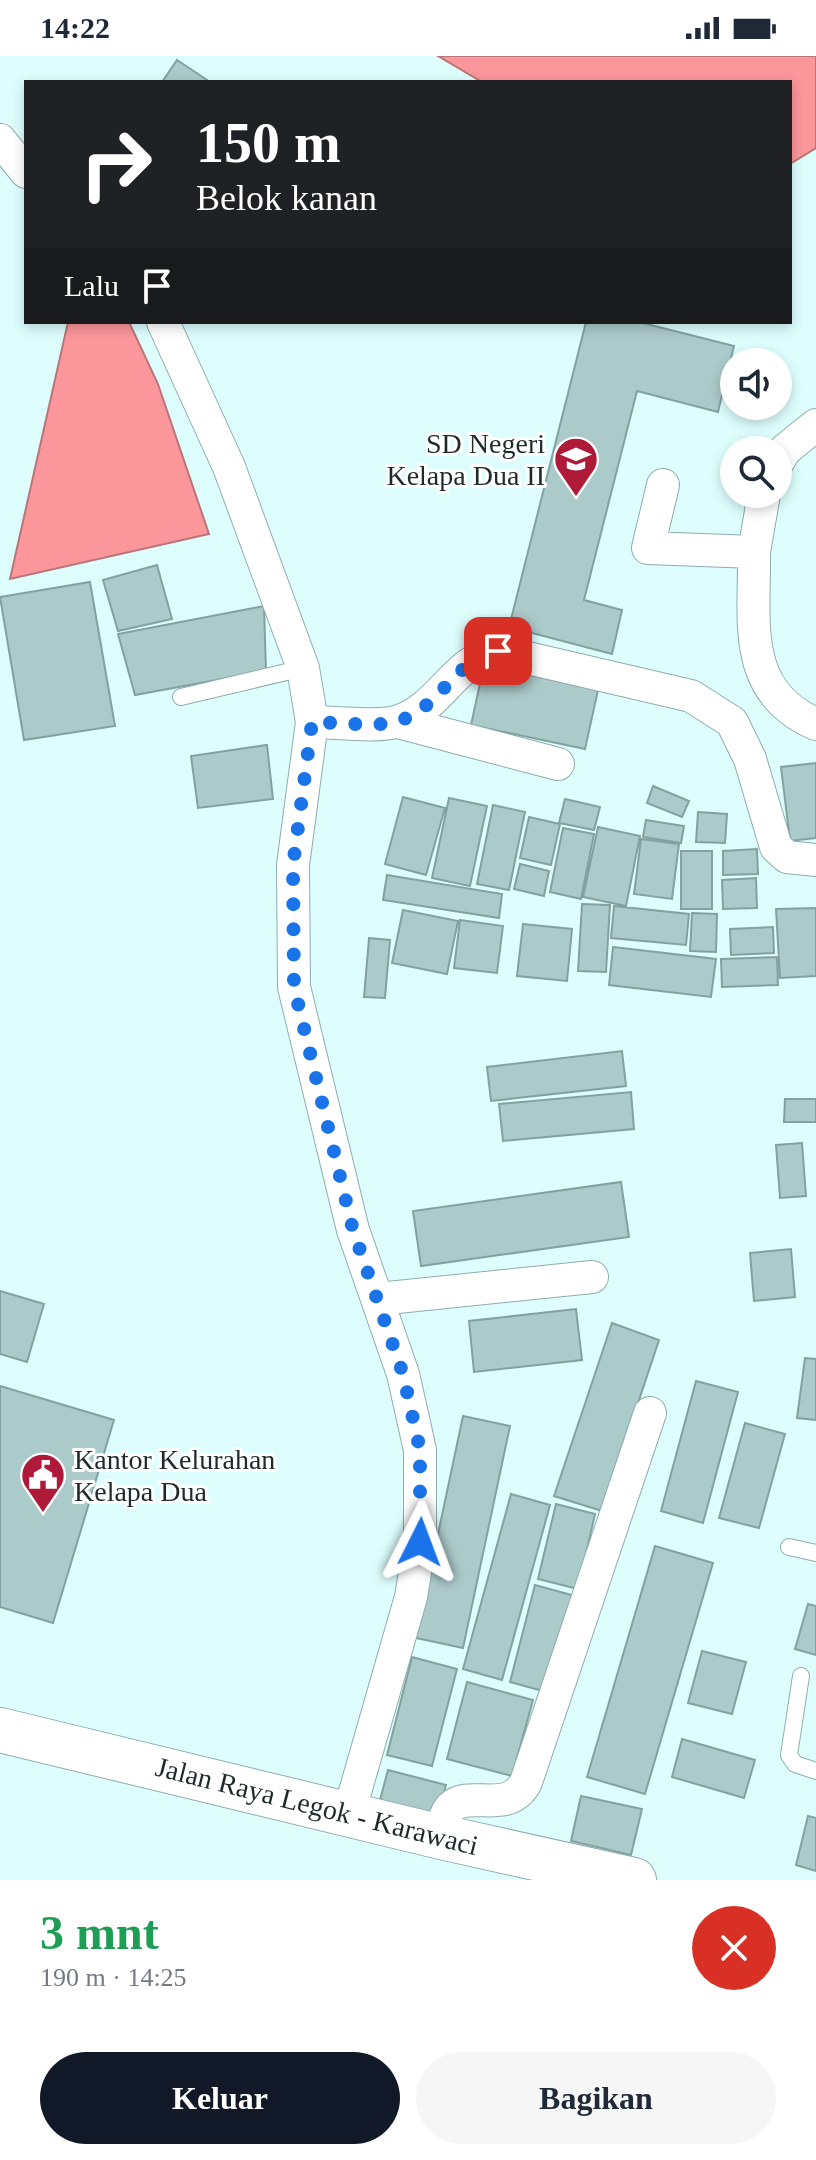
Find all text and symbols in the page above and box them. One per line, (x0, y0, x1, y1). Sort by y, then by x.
text: 14:22 (40, 11, 110, 44)
icon: right (64, 112, 168, 216)
text: 150 m (196, 112, 341, 174)
text: Belok kanan (196, 178, 377, 218)
icon: arrive (135, 264, 179, 308)
text: Lalu (64, 269, 119, 302)
map controls (720, 348, 792, 508)
button: sound (720, 348, 792, 420)
place label: SD Negeri Kelapa Dua II (386, 428, 545, 491)
school or university icon: SD Negeri Kelapa Dua II (552, 435, 600, 498)
button: search (720, 436, 792, 508)
pin (464, 617, 532, 685)
icon: arrive (476, 629, 520, 673)
place label: Kantor Kelurahan Kelapa Dua (74, 1444, 275, 1507)
public building icon: Kantor Kelurahan Kelapa Dua (19, 1451, 67, 1514)
position arrow (378, 1500, 462, 1584)
street label: Jalan Raya Legok - Karawaci (153, 1751, 482, 1861)
text: 3 mnt (40, 1906, 159, 1959)
button: close (692, 1906, 776, 1990)
text: 190 m · 14:25 (40, 1963, 187, 1992)
button: Keluar (40, 2052, 400, 2144)
button: Bagikan (416, 2052, 776, 2144)

